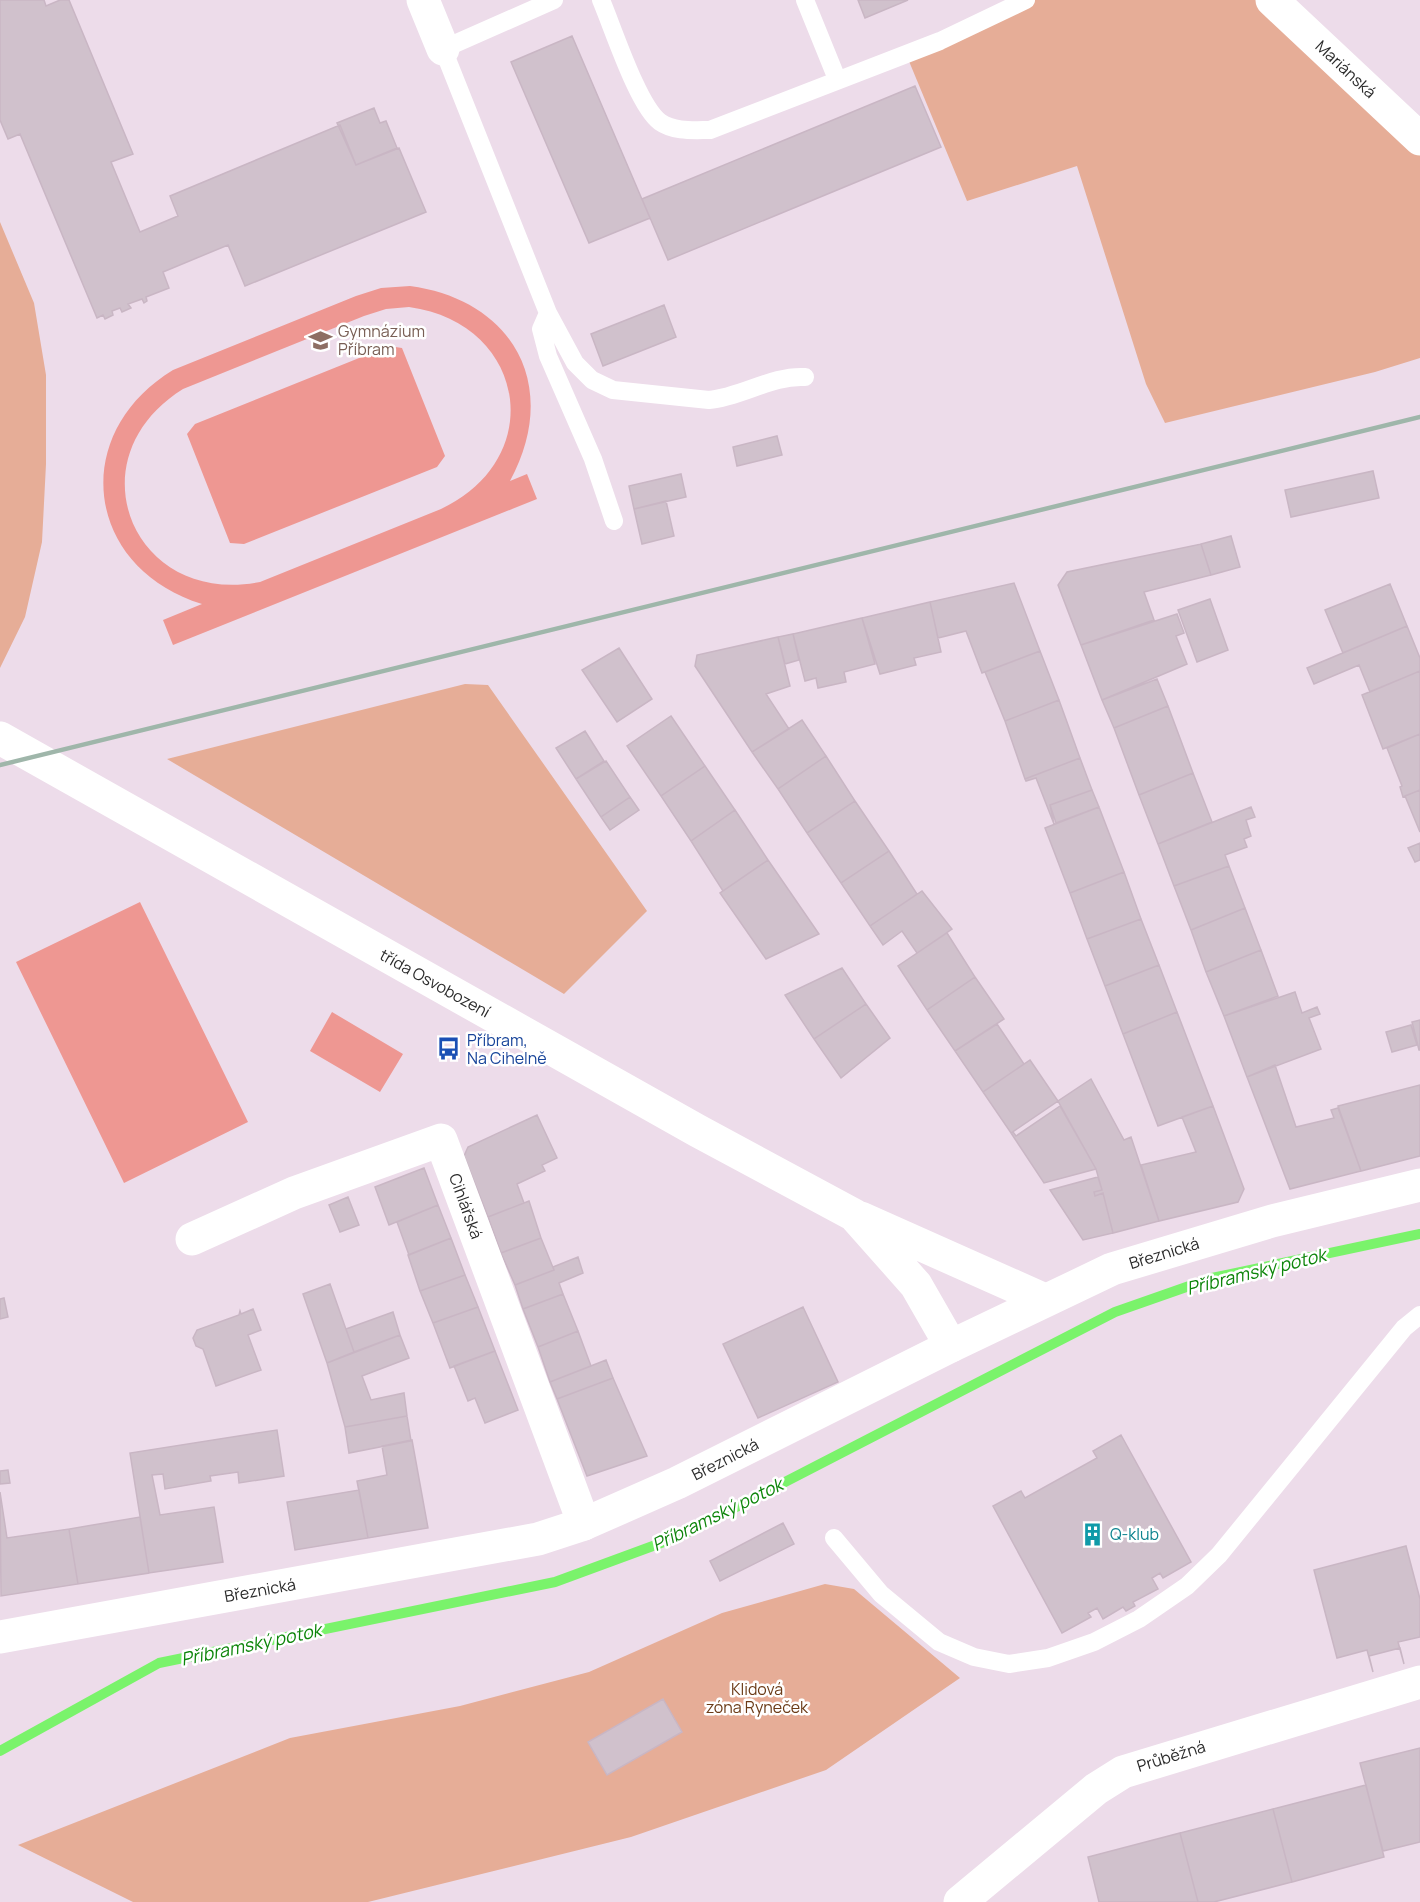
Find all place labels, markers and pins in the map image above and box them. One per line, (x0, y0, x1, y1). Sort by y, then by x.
place label: Gymnázium Příbram (338, 320, 425, 360)
school or university icon: Gymnázium Příbram (307, 327, 333, 353)
place label: Příbram, Na Cihelně (467, 1029, 547, 1069)
bus stop icon: Příbram, Na Cihelně (436, 1036, 462, 1062)
building icon: Q-klub (1079, 1521, 1105, 1547)
place label: Q-klub (1110, 1523, 1159, 1545)

